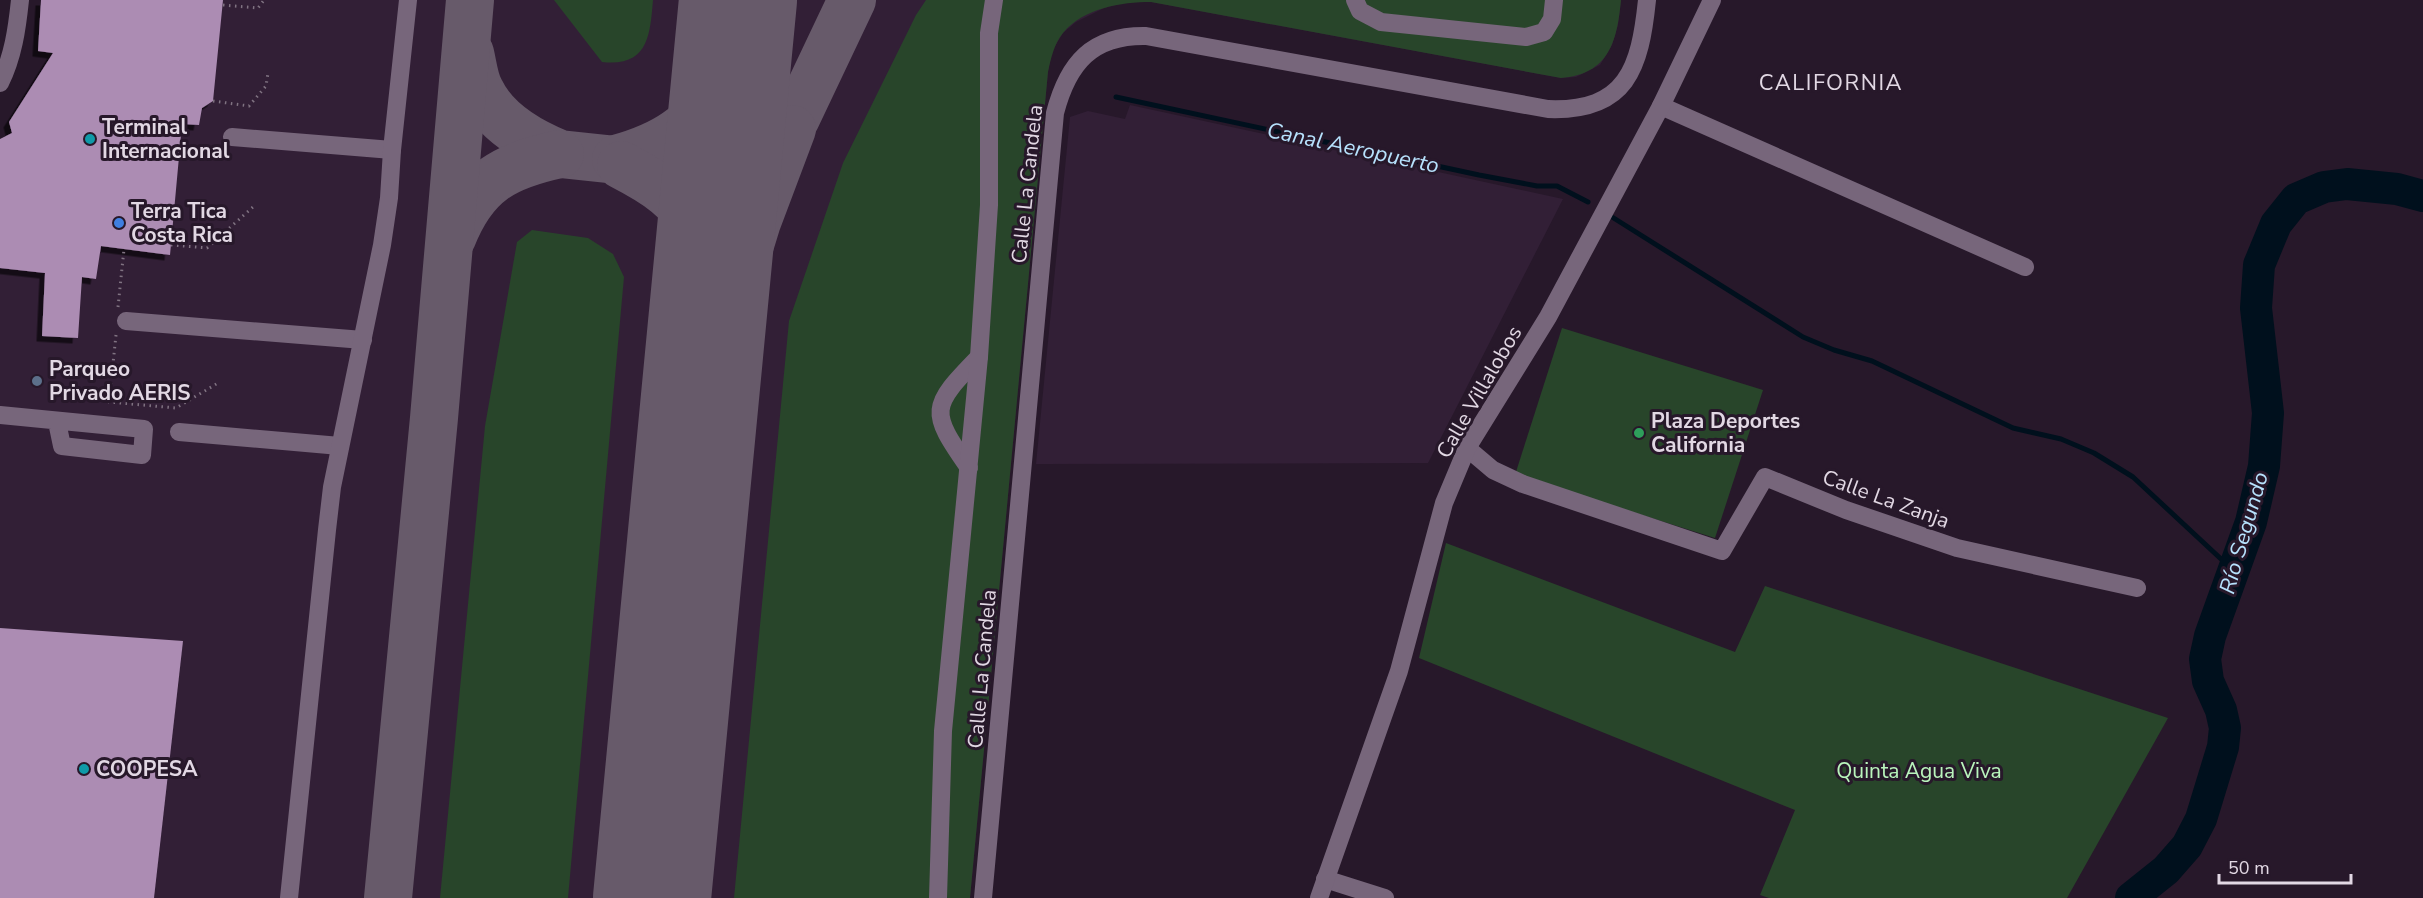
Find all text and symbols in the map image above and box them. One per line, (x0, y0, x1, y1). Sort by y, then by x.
district label: CALIFORNIA (1759, 68, 1903, 98)
street label: Calle La Candela (1005, 103, 1049, 265)
place label: Terminal Internacional (102, 113, 230, 165)
water label: Canal Aeropuerto (1264, 115, 1442, 181)
marker: Terminal Internacional (83, 132, 97, 146)
place label: Terra Tica Costa Rica (131, 197, 233, 249)
marker: Terra Tica Costa Rica (112, 216, 126, 230)
street label: Calle Villalobos (1430, 321, 1528, 463)
place label: Parqueo Privado AERIS (49, 355, 191, 407)
marker: Parqueo Privado AERIS (30, 374, 44, 388)
place label: Plaza Deportes California (1651, 407, 1800, 459)
marker: Plaza Deportes California (1632, 426, 1646, 440)
street label: Calle La Zanja (1819, 463, 1953, 535)
water label: Río Segundo (2212, 468, 2276, 598)
street label: Calle La Candela (961, 588, 1003, 750)
place label: COOPESA (96, 755, 198, 783)
park label: Quinta Agua Viva (1836, 757, 2002, 785)
marker: COOPESA (77, 762, 91, 776)
scale bar (2219, 847, 2351, 885)
text: 50 m (2228, 856, 2270, 880)

